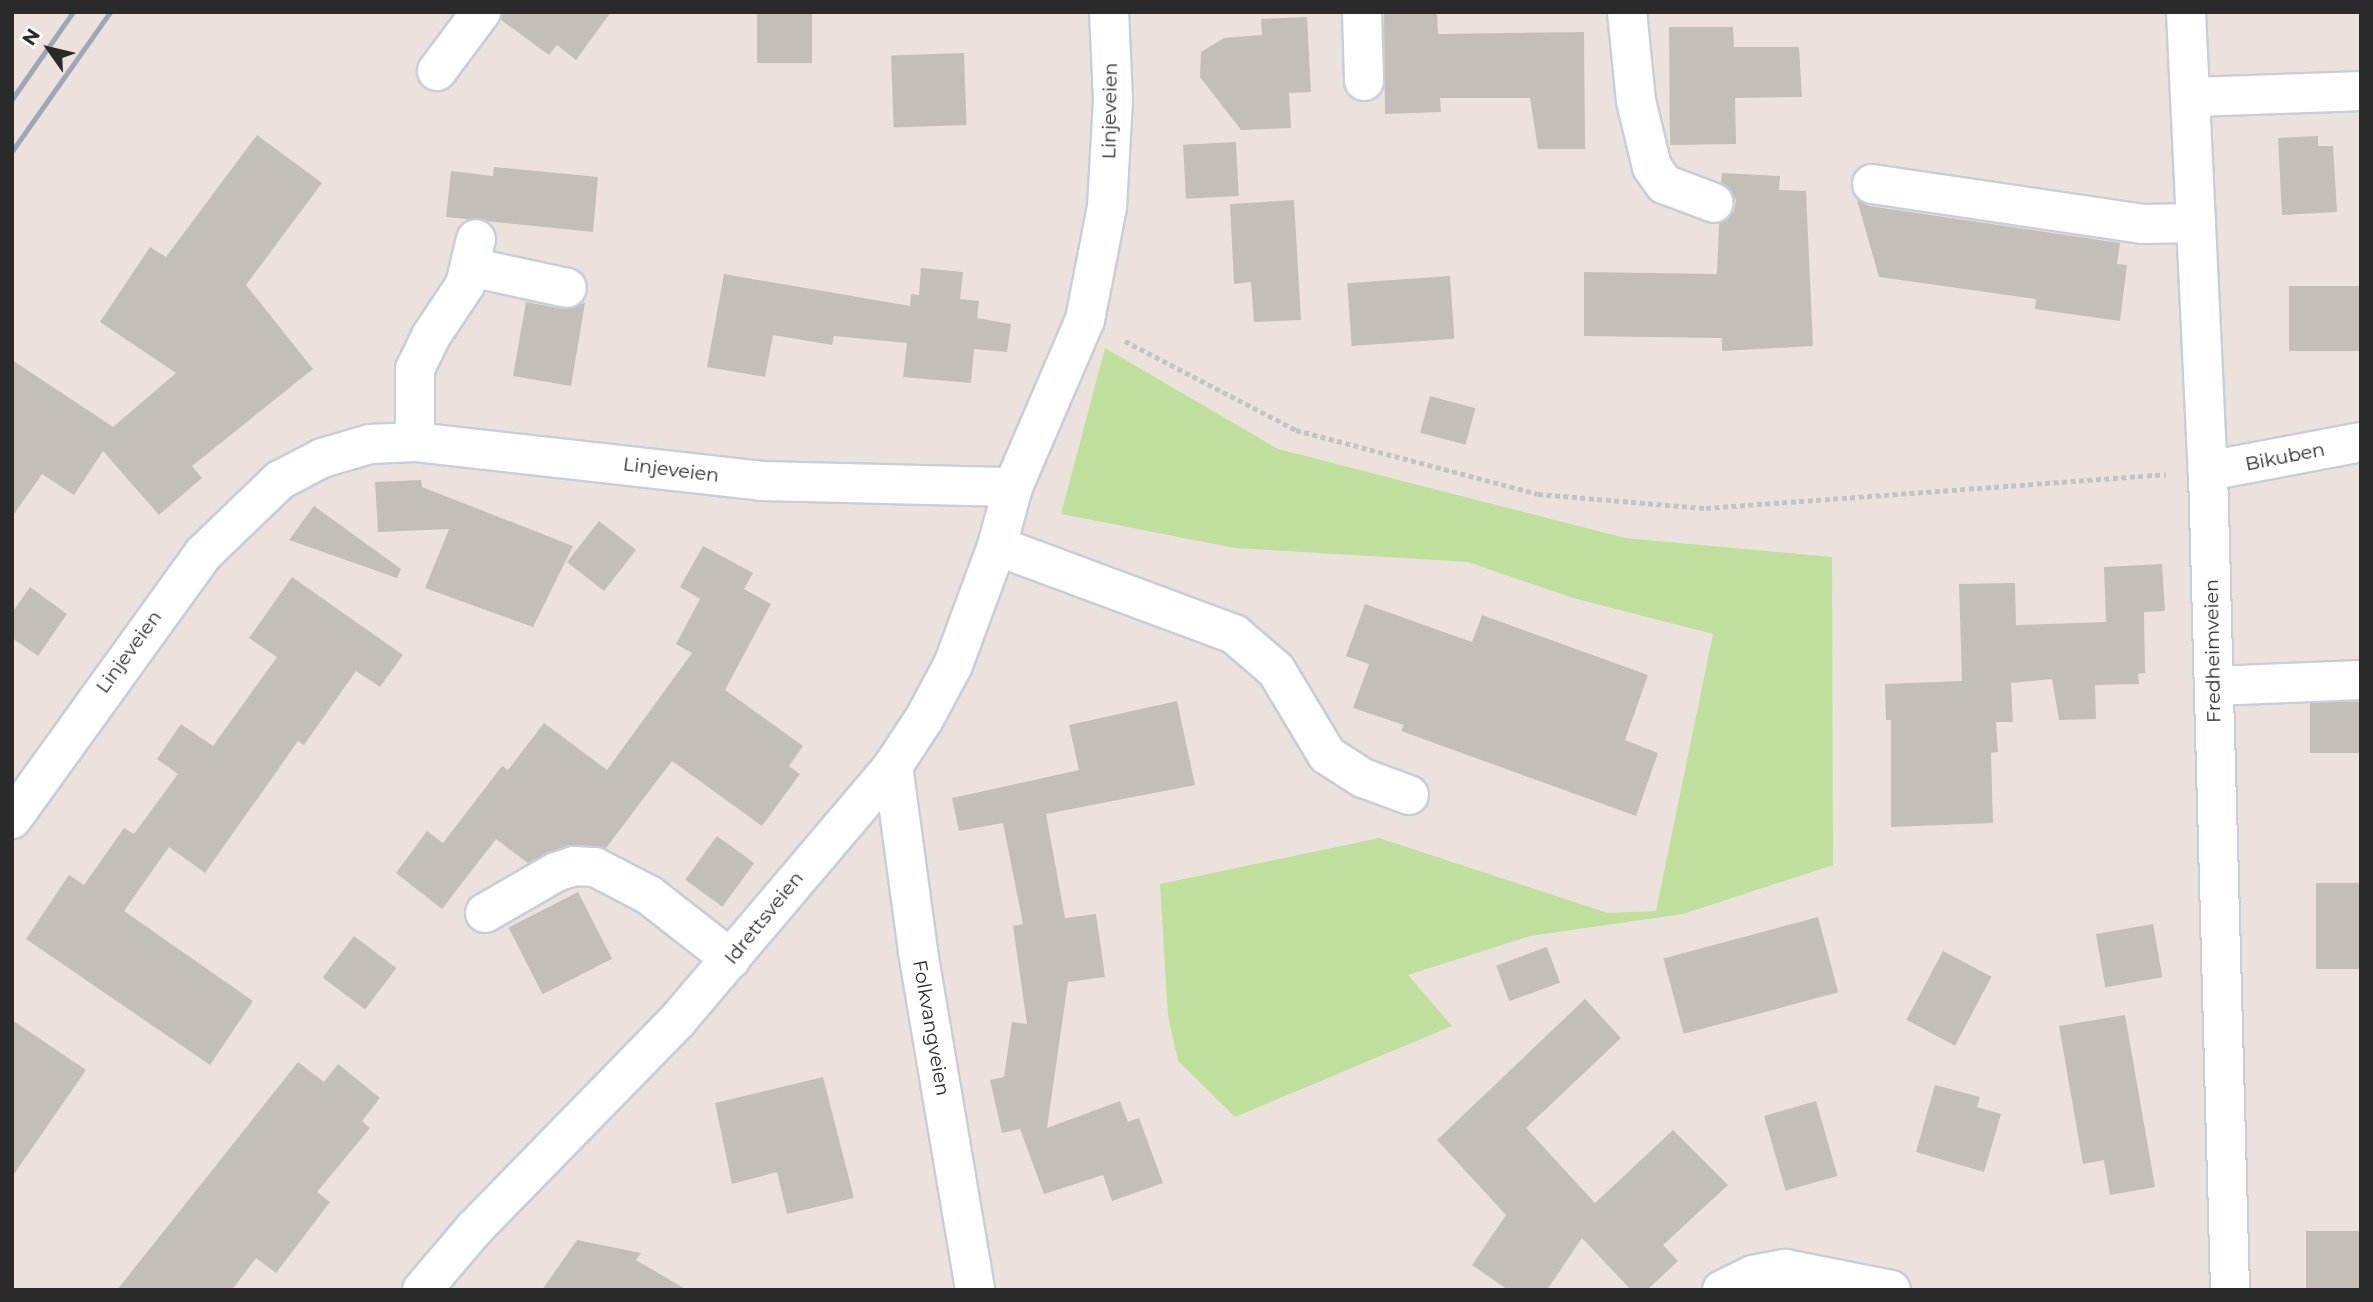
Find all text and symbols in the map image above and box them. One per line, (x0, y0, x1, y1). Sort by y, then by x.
north arrow (14, 14, 84, 84)
text: N (17, 24, 45, 50)
street label: Linjeveien (1098, 63, 1122, 159)
street label: Bikuben (2243, 438, 2327, 476)
street label: Linjeveien (622, 453, 720, 487)
street label: Fredheimveien (2200, 579, 2226, 723)
street label: Linjeveien (91, 606, 167, 698)
street label: Idrettsveien (720, 867, 808, 969)
street label: Folkvangveien (908, 958, 954, 1098)

